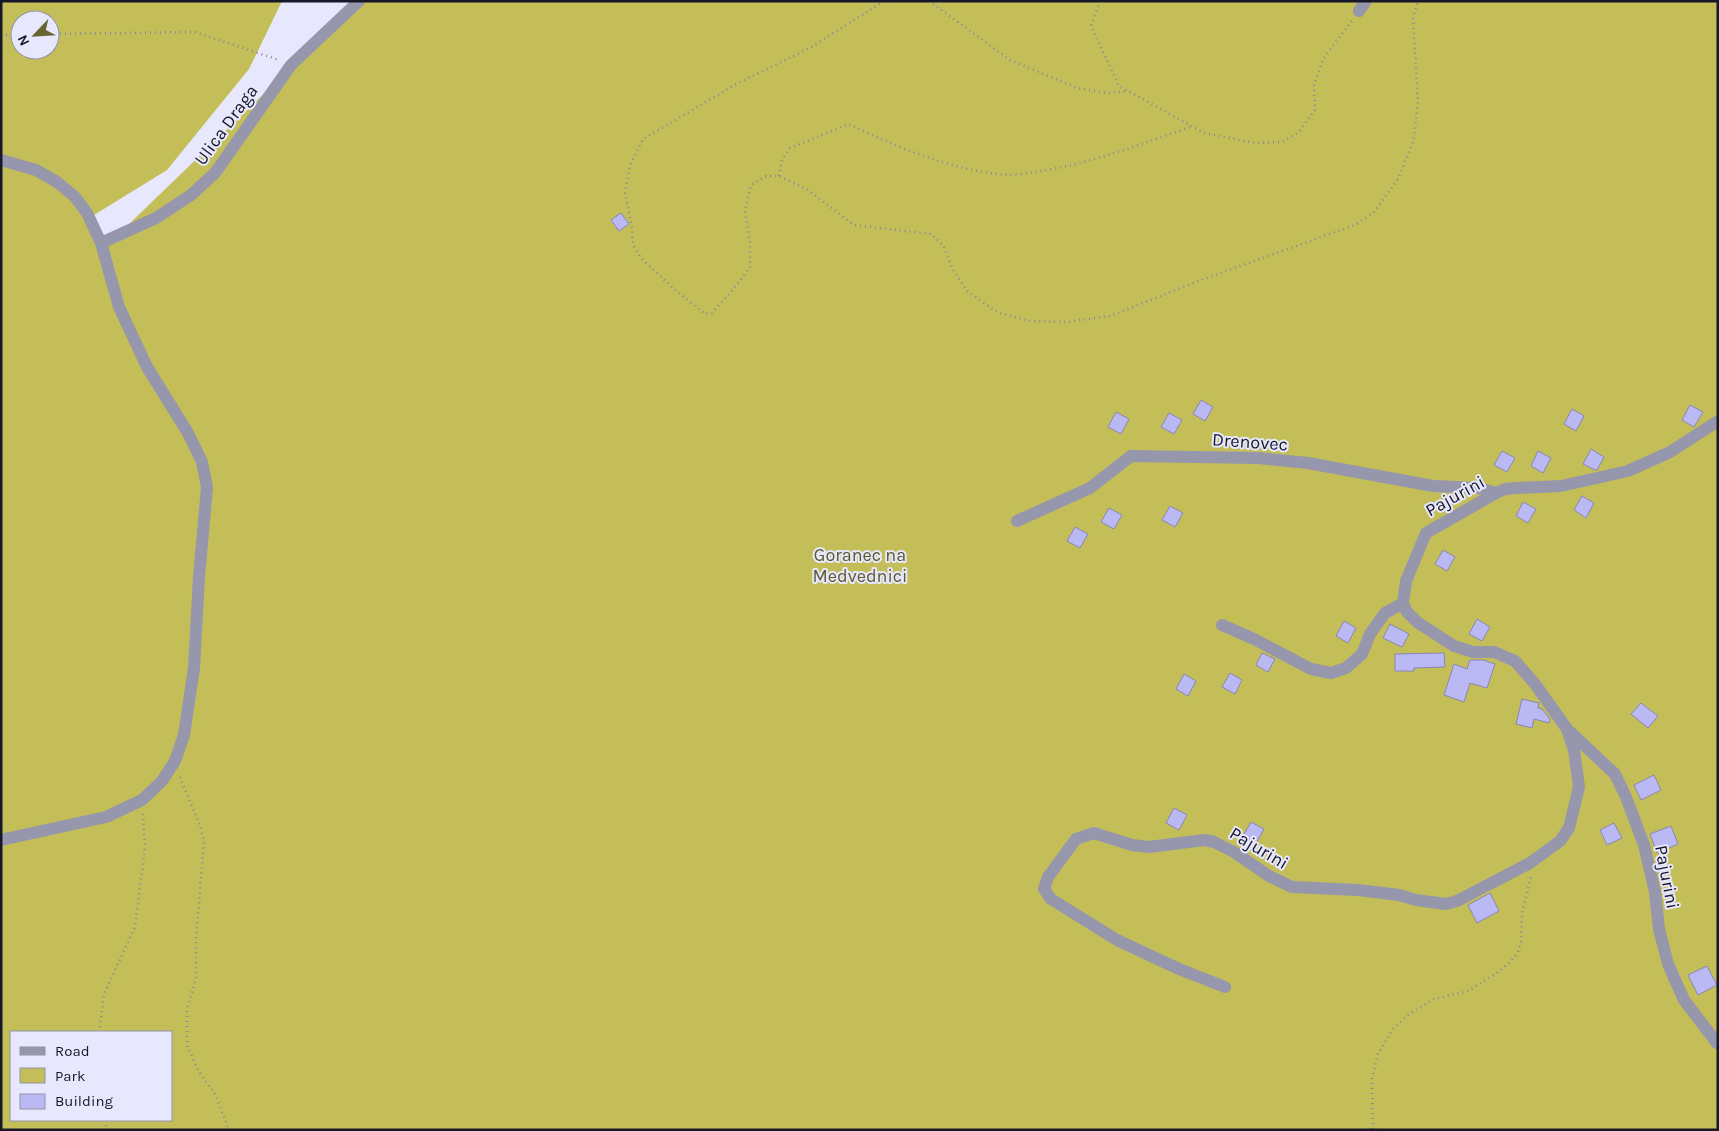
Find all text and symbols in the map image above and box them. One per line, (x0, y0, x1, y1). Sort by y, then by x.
north arrow (10, 10, 60, 60)
text: N (14, 32, 33, 48)
street label: Ulica Draga (189, 81, 263, 169)
street label: Drenovec (1211, 428, 1289, 456)
street label: Pajurini (1421, 471, 1489, 521)
park label: Goranec na Medvednici (813, 544, 908, 587)
street label: Pajurini (1226, 822, 1292, 874)
street label: Pajurini (1650, 843, 1684, 911)
legend (10, 1031, 172, 1121)
text: Road (55, 1042, 90, 1060)
text: Park (55, 1067, 85, 1085)
text: Building (55, 1092, 113, 1110)

